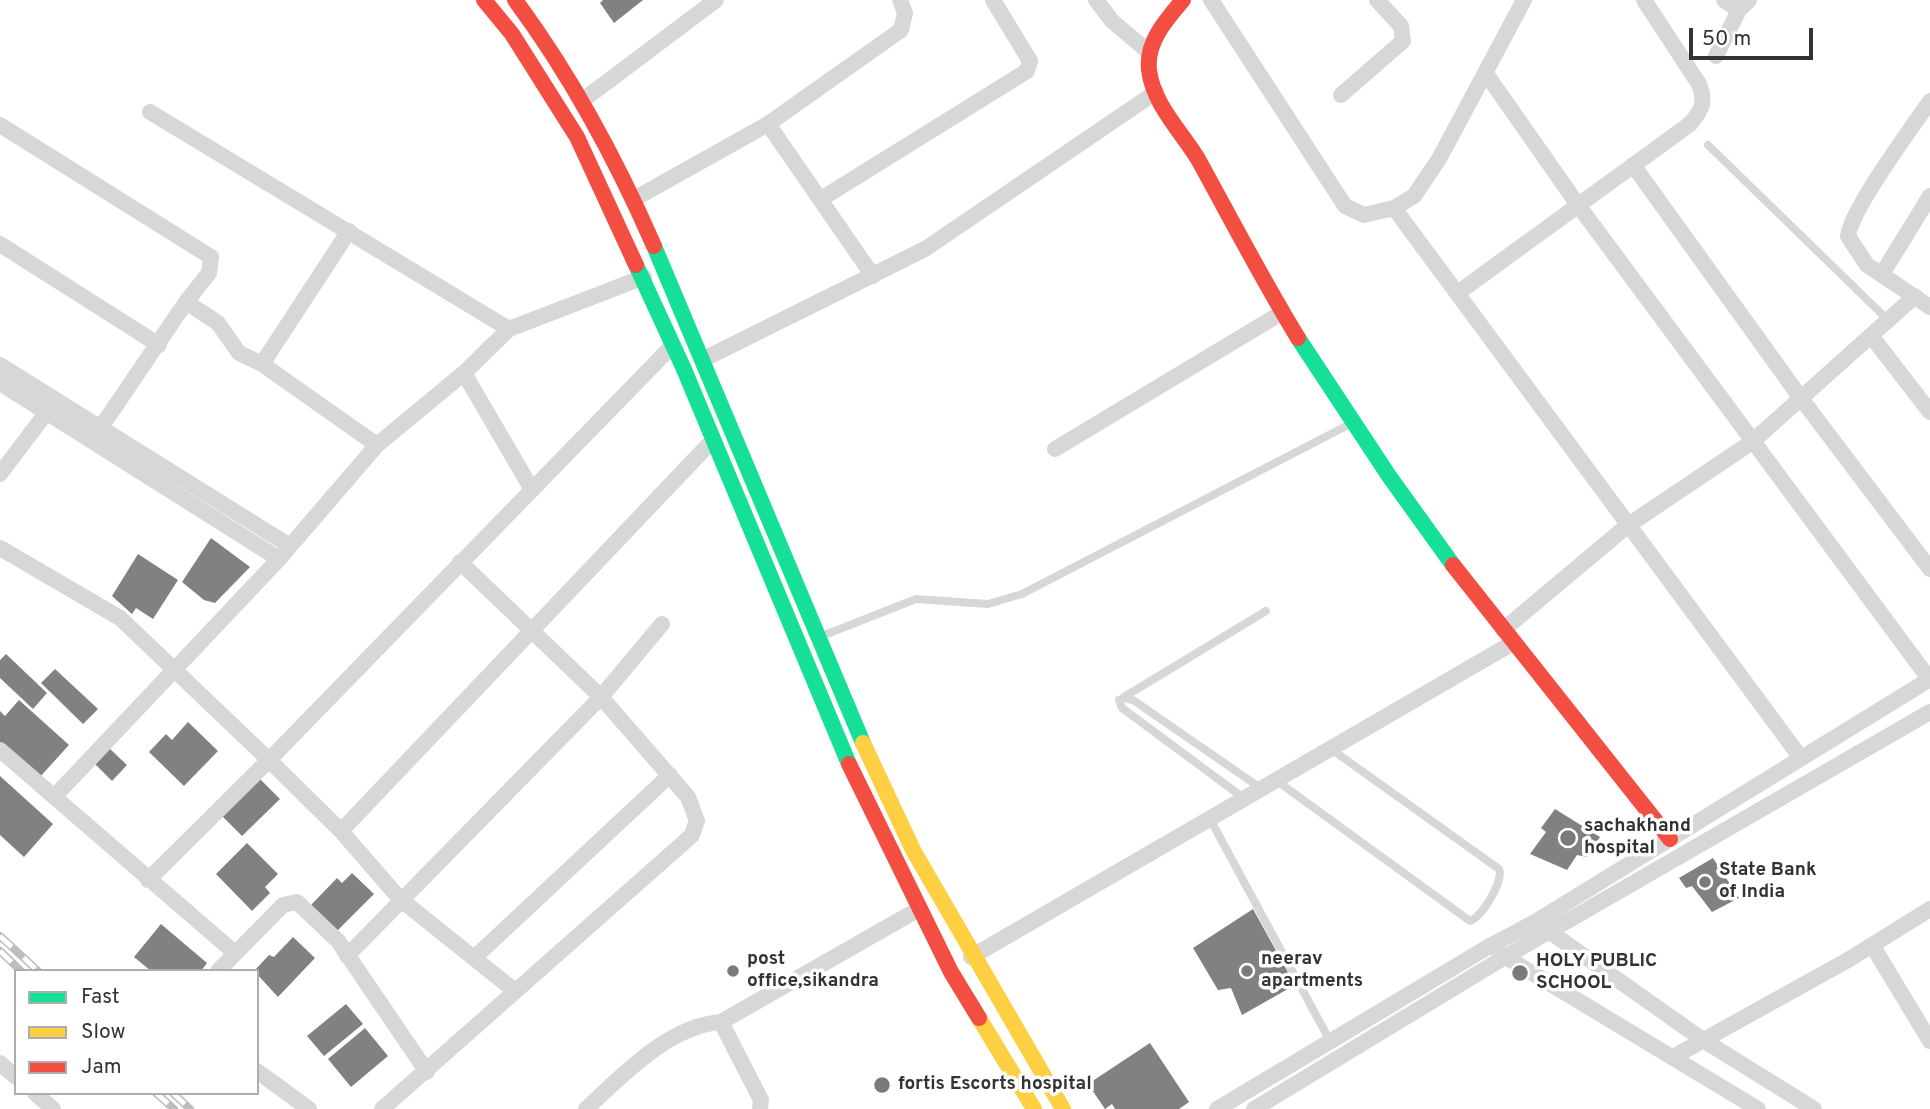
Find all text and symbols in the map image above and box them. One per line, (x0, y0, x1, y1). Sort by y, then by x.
scale bar (1692, 14, 1816, 58)
text: 50 m (1702, 26, 1751, 53)
place label: sachakhand hospital (1584, 816, 1691, 860)
marker: sachakhand hospital (1558, 828, 1578, 848)
place label: State Bank of India (1719, 860, 1817, 904)
marker: State Bank of India (1697, 874, 1713, 890)
place label: post office,sikandra (747, 949, 879, 993)
place label: neerav apartments (1261, 949, 1363, 993)
place label: HOLY PUBLIC SCHOOL (1536, 951, 1657, 995)
marker: post office,sikandra (725, 963, 741, 979)
marker: neerav apartments (1239, 963, 1255, 979)
marker: HOLY PUBLIC SCHOOL (1510, 963, 1530, 983)
legend (14, 969, 259, 1095)
text: Fast (81, 984, 120, 1011)
text: Slow (81, 1019, 126, 1046)
text: Jam (81, 1054, 122, 1081)
place label: fortis Escorts hospital (898, 1074, 1092, 1096)
marker: fortis Escorts hospital (872, 1075, 892, 1095)

